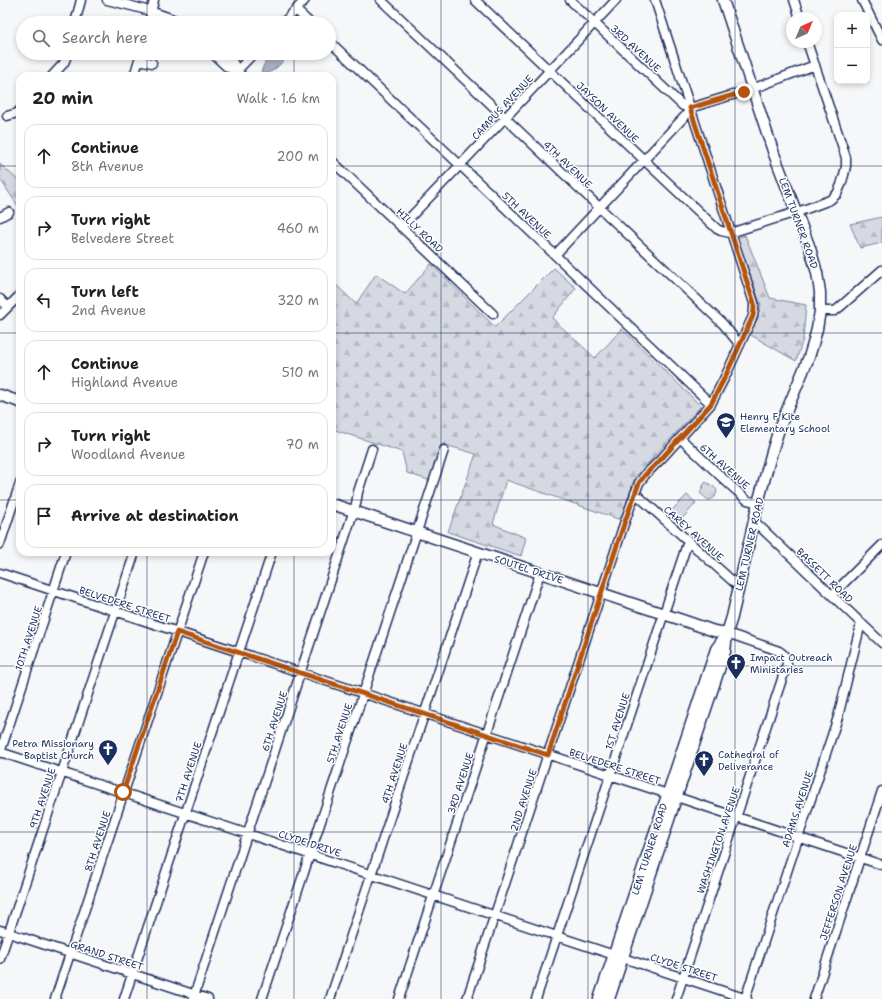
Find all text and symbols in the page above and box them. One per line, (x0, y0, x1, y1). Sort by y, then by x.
north arrow (786, 12, 822, 48)
map controls (834, 12, 870, 84)
button: + (834, 12, 870, 48)
search box (16, 16, 336, 60)
street label: 3RD AVENUE (608, 22, 664, 75)
icon: search (30, 27, 52, 49)
text: Search here (62, 28, 148, 48)
button: − (834, 48, 870, 84)
street label: CAMPUS AVENUE (469, 72, 536, 143)
street label: JAYSON AVENUE (574, 79, 642, 146)
route end (735, 83, 753, 101)
text: 20 min (32, 87, 93, 109)
text: Walk · 1.6 km (237, 90, 320, 107)
text: Continue (71, 138, 139, 158)
street label: 4TH AVENUE (540, 138, 595, 191)
icon: ahead (33, 145, 55, 167)
text: 200 m (277, 148, 319, 165)
text: 8th Avenue (71, 158, 144, 175)
street label: LEM TURNER ROAD (776, 176, 821, 271)
street label: 5TH AVENUE (499, 189, 554, 241)
street label: HILLY ROAD (393, 205, 446, 256)
text: Turn right (71, 210, 151, 230)
icon: right (33, 217, 55, 239)
text: 460 m (277, 220, 319, 237)
text: Belvedere Street (71, 230, 174, 247)
text: Turn left (71, 282, 139, 302)
icon: left (33, 289, 55, 311)
text: 320 m (277, 292, 319, 309)
text: 2nd Avenue (71, 302, 146, 319)
text: Continue (71, 354, 139, 374)
icon: ahead (33, 361, 55, 383)
text: 510 m (282, 364, 319, 381)
text: Highland Avenue (71, 374, 178, 391)
place label: Henry F Kite Elementary School (740, 410, 830, 435)
school or university icon: Henry F Kite Elementary School (715, 411, 737, 439)
text: Turn right (71, 426, 151, 446)
icon: right (33, 433, 55, 455)
text: 70 m (285, 436, 319, 453)
street label: 6TH AVENUE (697, 441, 752, 492)
text: Woodland Avenue (71, 446, 185, 463)
street label: LEM TURNER ROAD (732, 496, 767, 592)
street label: CAREY AVENUE (661, 503, 726, 564)
icon: arrive (33, 505, 55, 527)
text: Arrive at destination (71, 506, 239, 526)
street label: BASSETT ROAD (794, 545, 856, 606)
street label: SOUTEL DRIVE (493, 552, 565, 587)
street label: BELVEDERE STREET (77, 584, 172, 625)
street label: 10TH AVENUE (12, 604, 45, 672)
place label: Impact Outreach Ministaries (750, 651, 832, 676)
church icon: Impact Outreach Ministaries (725, 652, 747, 680)
street label: 6TH AVENUE (259, 689, 290, 753)
street label: 1ST AVENUE (602, 691, 633, 751)
street label: 5TH AVENUE (324, 701, 355, 765)
place label: Petra Missionary Baptist Church (12, 737, 94, 762)
church icon: Petra Missionary Baptist Church (97, 738, 119, 766)
street label: 7TH AVENUE (173, 740, 204, 804)
street label: 4TH AVENUE (379, 741, 410, 805)
street label: BELVEDERE STREET (567, 746, 662, 787)
place label: Cathedral of Deliverance (718, 748, 779, 773)
church icon: Cathedral of Deliverance (693, 749, 715, 777)
street label: 3RD AVENUE (444, 751, 477, 816)
street label: 9TH AVENUE (27, 766, 58, 830)
street label: 2ND AVENUE (507, 767, 540, 833)
street label: ADAMS AVENUE (779, 769, 816, 849)
route start (114, 783, 132, 801)
street label: WASHINGTON AVENUE (694, 785, 743, 896)
street label: LEM TURNER ROAD (628, 801, 671, 897)
street label: 8TH AVENUE (82, 809, 113, 873)
street label: CLYDE DRIVE (277, 827, 343, 860)
street label: JEFFERSON AVENUE (817, 842, 860, 942)
street label: GRAND STREET (69, 938, 145, 973)
street label: CLYDE STREET (649, 950, 719, 984)

